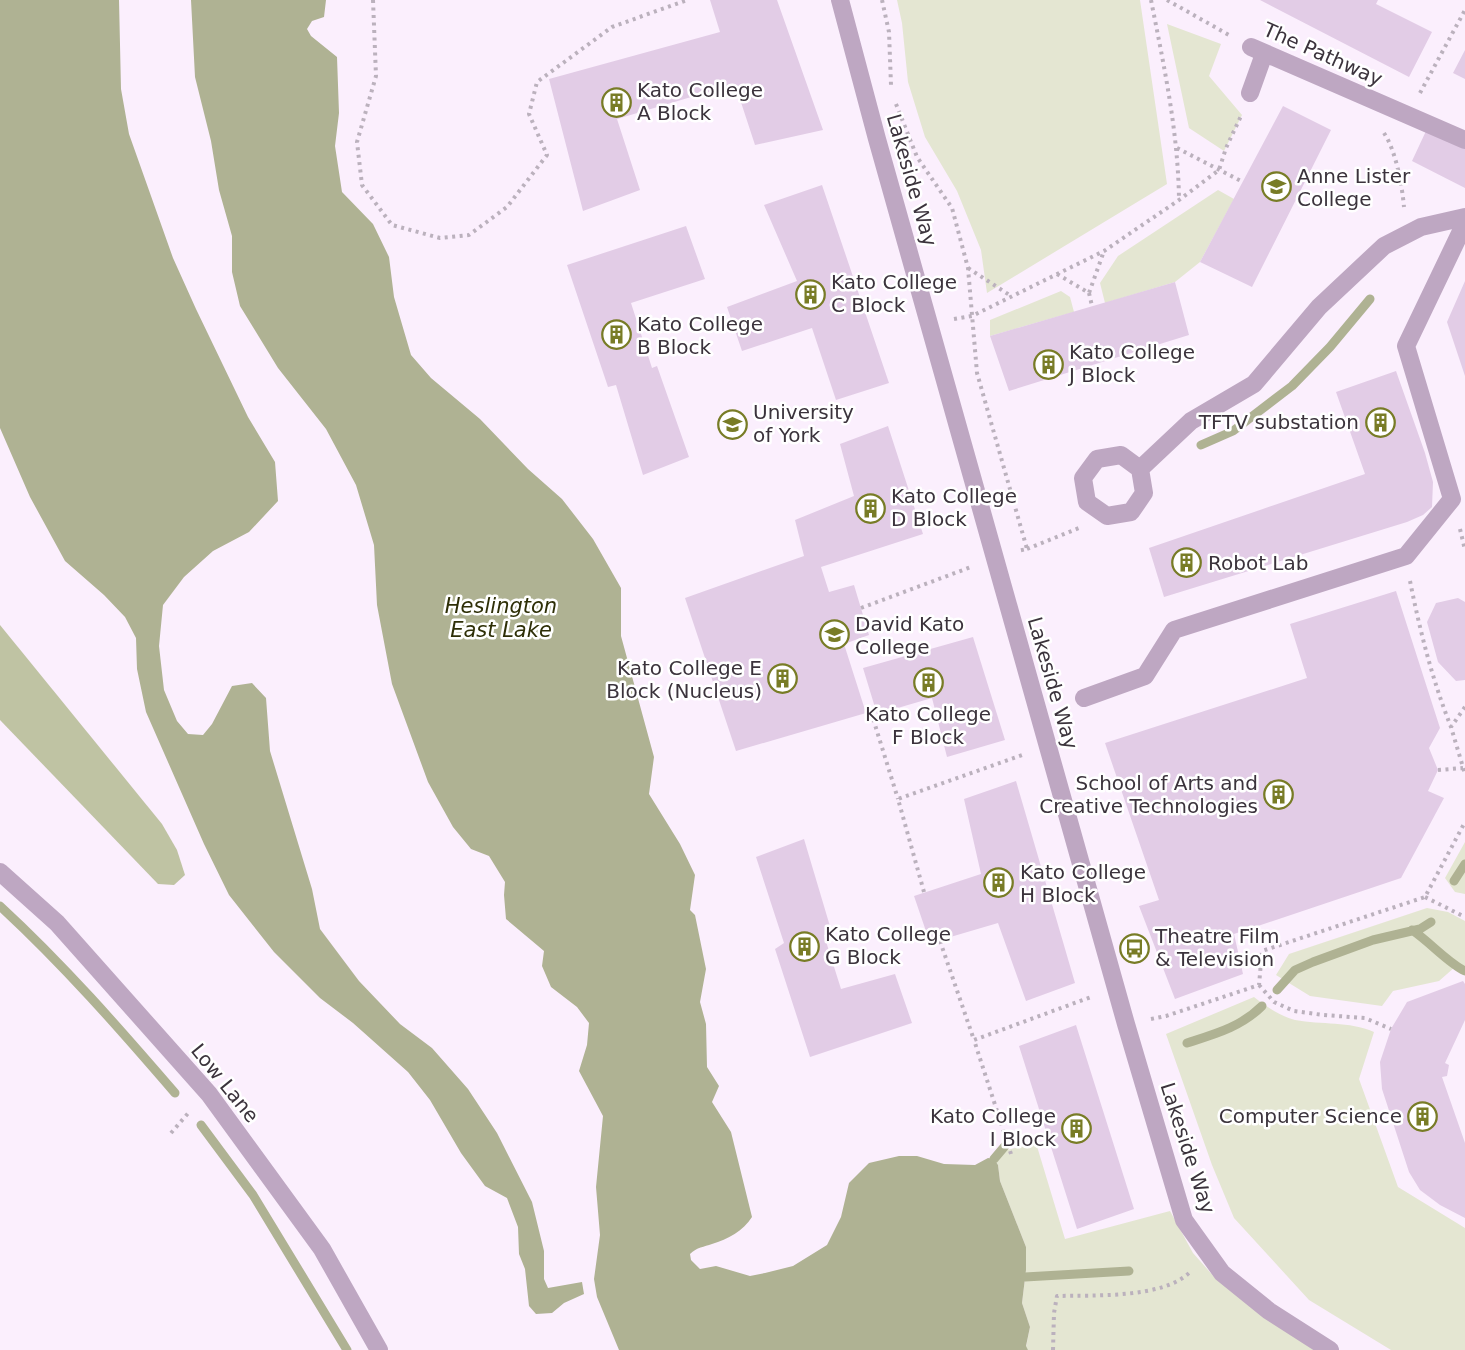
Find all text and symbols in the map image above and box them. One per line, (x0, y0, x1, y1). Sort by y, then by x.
street label: The Pathway (1259, 17, 1386, 91)
place label: Kato College A Block (637, 78, 763, 125)
building icon: Kato College A Block (600, 86, 632, 118)
street label: Lakeside Way (882, 111, 942, 249)
place label: Anne Lister College (1297, 164, 1411, 211)
school or university icon: Anne Lister College (1260, 171, 1292, 203)
place label: Kato College C Block (831, 270, 957, 317)
building icon: Kato College C Block (794, 278, 826, 310)
place label: Kato College B Block (637, 312, 763, 359)
building icon: Kato College B Block (600, 319, 632, 351)
place label: Kato College J Block (1067, 340, 1195, 387)
building icon: Kato College J Block (1032, 348, 1064, 380)
place label: University of York (753, 400, 854, 447)
building icon: TFTV substation (1364, 406, 1396, 438)
school or university icon: University of York (716, 408, 748, 440)
place label: TFTV substation (1198, 410, 1359, 434)
place label: Kato College D Block (891, 484, 1017, 531)
building icon: Kato College D Block (854, 492, 886, 524)
building icon: Robot Lab (1171, 547, 1203, 579)
place label: Robot Lab (1208, 551, 1308, 575)
water label: Heslington East Lake (445, 594, 557, 642)
place label: David Kato College (855, 612, 964, 659)
street label: Lakeside Way (1023, 614, 1083, 752)
school or university icon: David Kato College (818, 619, 850, 651)
place label: Kato College E Block (Nucleus) (606, 656, 762, 703)
building icon: Kato College E Block (Nucleus) (767, 663, 799, 695)
building icon: Kato College F Block (912, 667, 944, 699)
place label: Kato College F Block (865, 702, 991, 749)
place label: School of Arts and Creative Technologies (1039, 771, 1258, 818)
building icon: School of Arts and Creative Technologies (1263, 778, 1295, 810)
place label: Kato College H Block (1020, 860, 1146, 907)
building icon: Kato College H Block (983, 867, 1015, 899)
place label: Kato College G Block (825, 922, 951, 969)
place label: Theatre Film & Television (1154, 924, 1279, 971)
building icon: Kato College G Block (788, 930, 820, 962)
bus stop icon: Theatre Film & Television (1118, 932, 1150, 964)
street label: Low Lane (186, 1039, 264, 1127)
street label: Lakeside Way (1155, 1079, 1221, 1217)
building icon: Computer Science (1407, 1100, 1439, 1132)
place label: Kato College I Block (930, 1104, 1056, 1151)
place label: Computer Science (1219, 1104, 1402, 1128)
building icon: Kato College I Block (1061, 1112, 1093, 1144)

